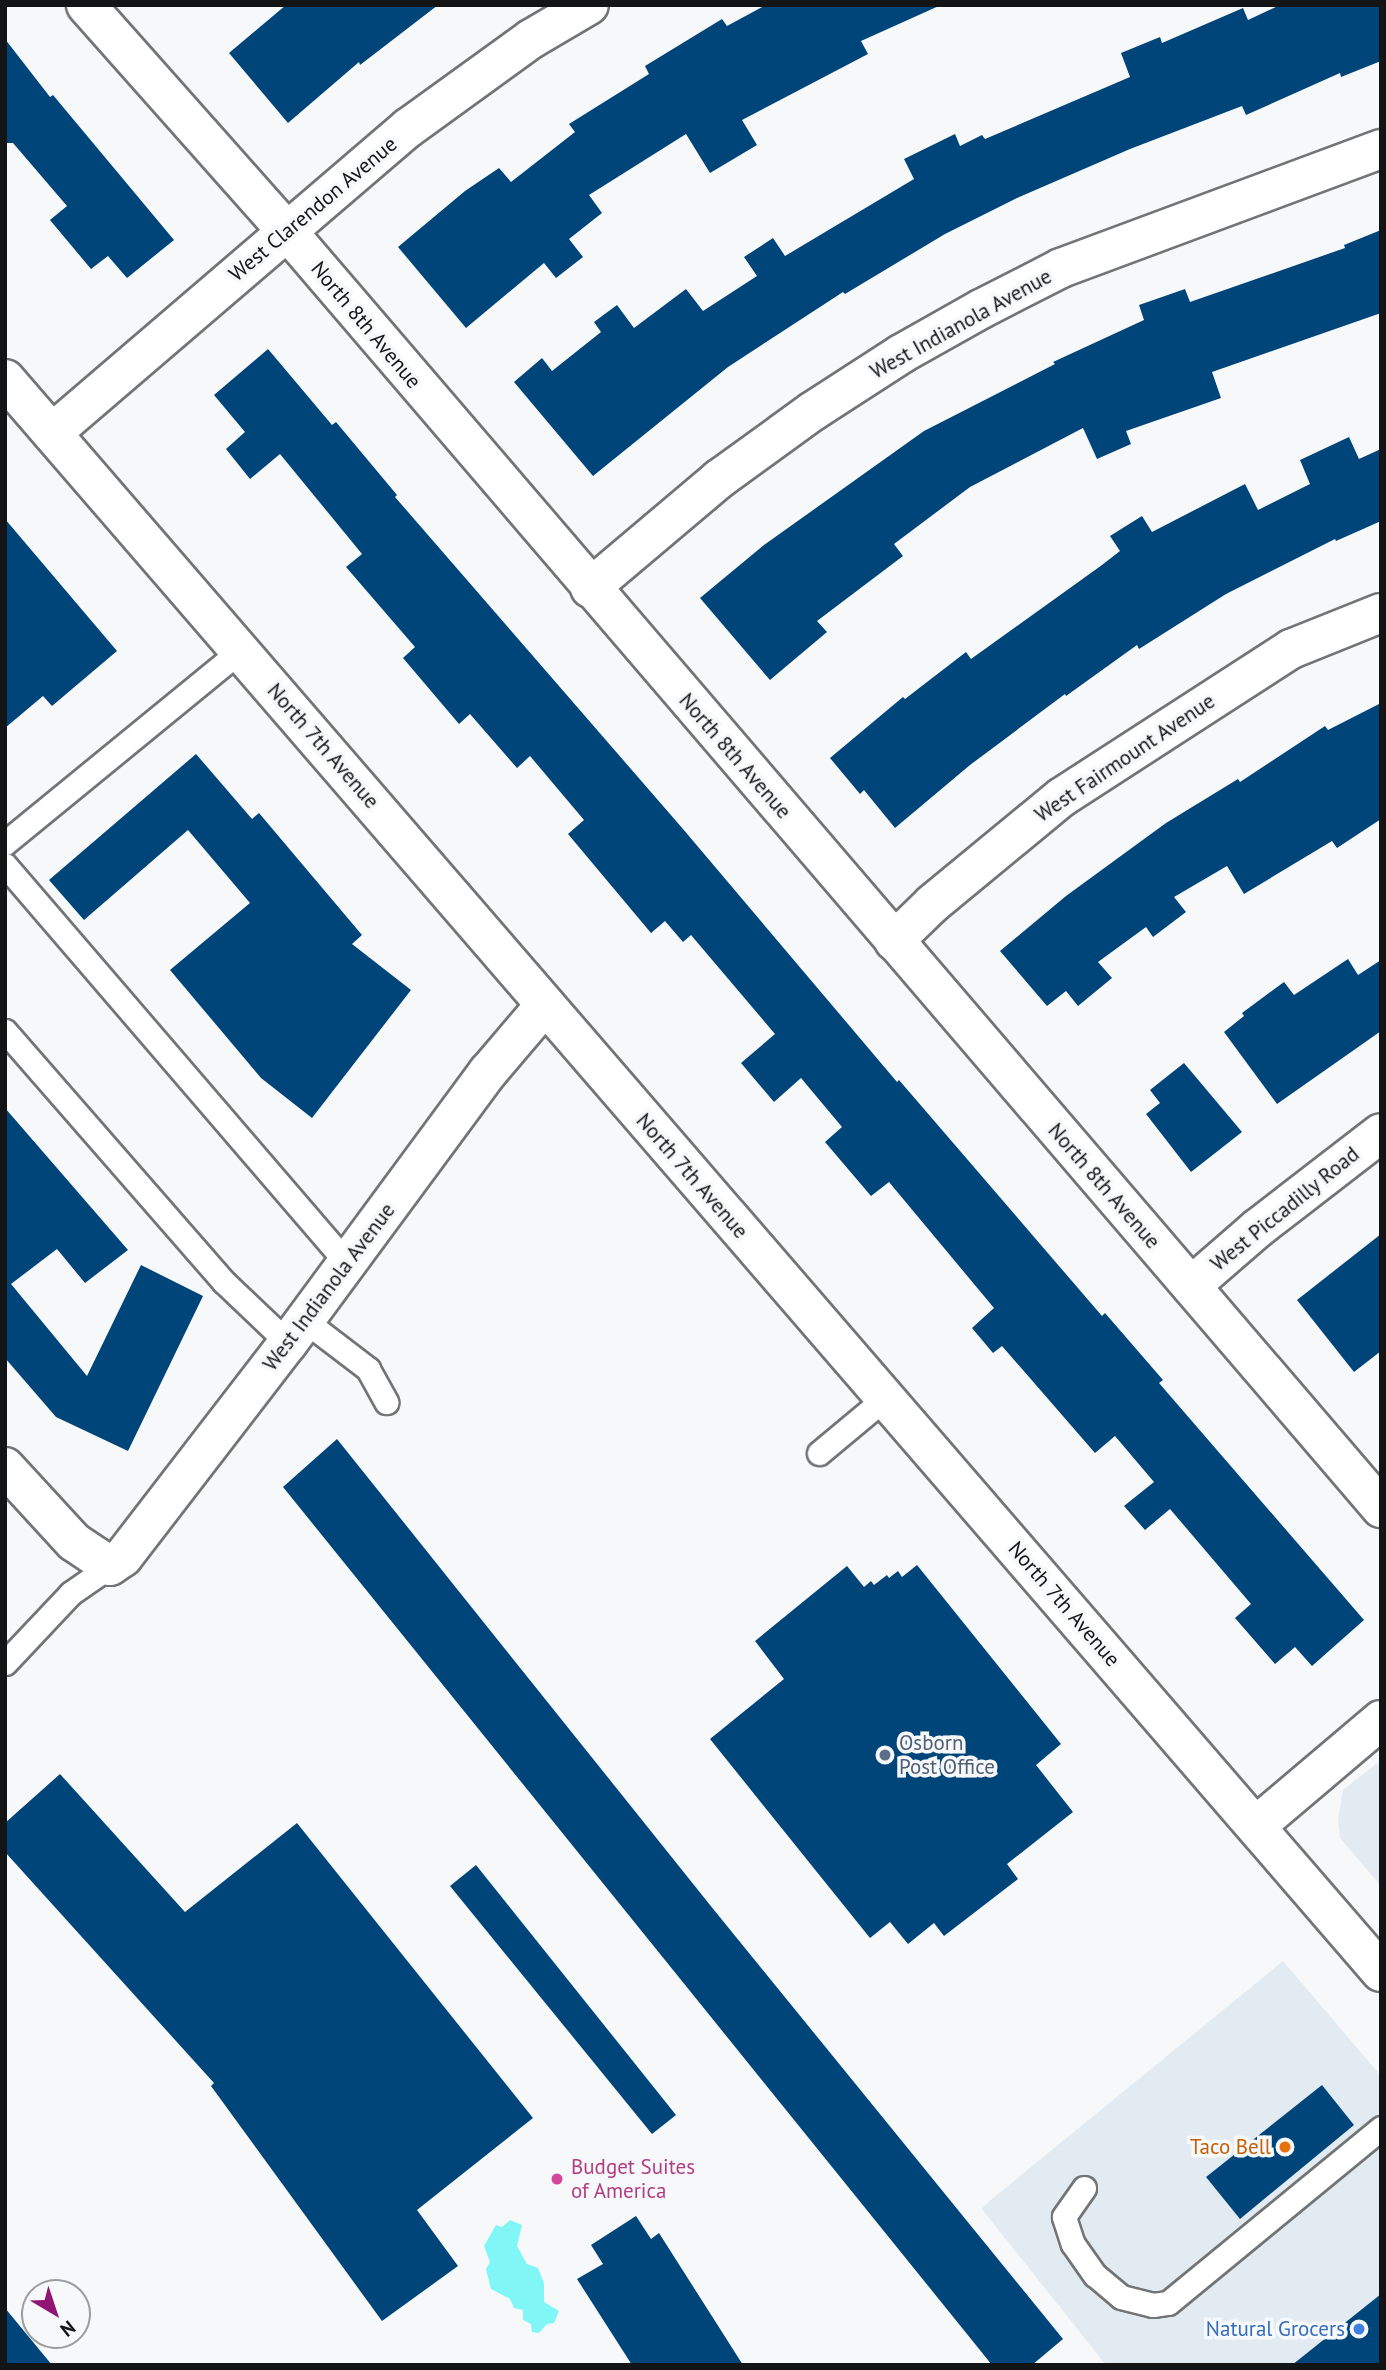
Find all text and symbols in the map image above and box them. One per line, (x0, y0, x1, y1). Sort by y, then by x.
street label: West Clarendon Avenue (224, 131, 402, 287)
street label: North 8th Avenue (305, 256, 427, 394)
street label: West Indianola Avenue (866, 263, 1056, 385)
street label: North 7th Avenue (262, 678, 384, 814)
street label: North 8th Avenue (673, 688, 797, 824)
street label: West Fairmount Avenue (1030, 688, 1220, 828)
street label: North 7th Avenue (631, 1108, 753, 1244)
street label: North 8th Avenue (1042, 1118, 1166, 1254)
street label: West Piccadilly Road (1206, 1141, 1364, 1277)
street label: West Indianola Avenue (258, 1198, 400, 1376)
street label: North 7th Avenue (1003, 1536, 1125, 1672)
place label: Osborn Post Office (899, 1730, 995, 1780)
marker: Osborn Post Office (877, 1747, 893, 1763)
place label: Taco Bell (1190, 2134, 1271, 2160)
marker: Taco Bell (1277, 2139, 1293, 2155)
place label: Budget Suites of America (571, 2154, 695, 2204)
marker: Budget Suites of America (549, 2171, 565, 2187)
north arrow (21, 2279, 91, 2349)
text: N (56, 2316, 80, 2342)
place label: Natural Grocers (1206, 2316, 1345, 2342)
marker: Natural Grocers (1351, 2321, 1367, 2337)

